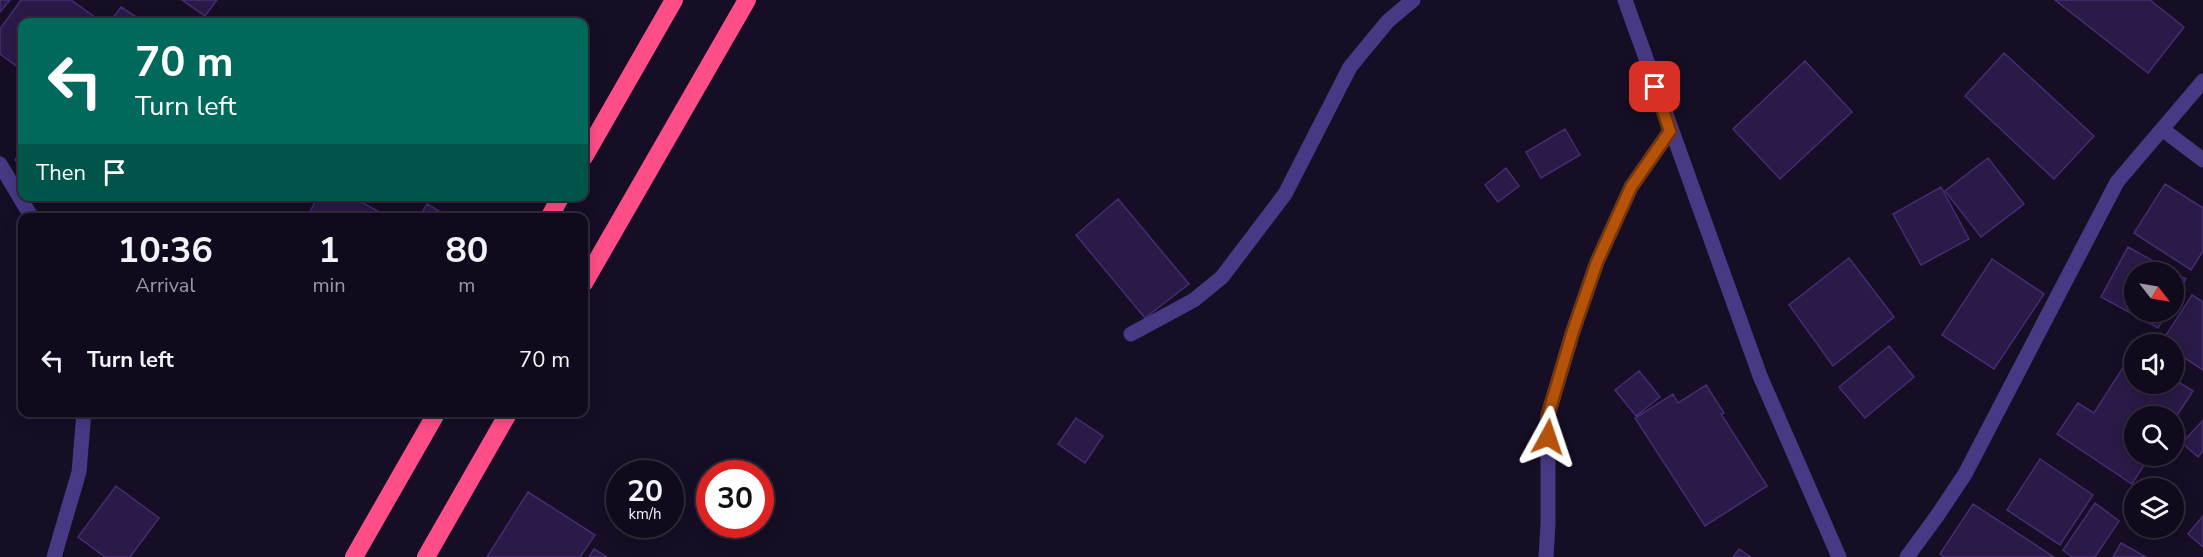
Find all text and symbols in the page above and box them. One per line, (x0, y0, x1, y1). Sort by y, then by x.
text: 70 m (135, 34, 234, 91)
icon: left (36, 42, 114, 120)
pin (1629, 61, 1680, 112)
icon: arrive (1638, 70, 1671, 103)
text: Turn left (135, 88, 236, 125)
icon: arrive (98, 156, 131, 189)
text: Then (36, 158, 86, 188)
text: 10:36 (118, 226, 213, 275)
text: 1 (318, 226, 340, 275)
text: 80 (445, 226, 488, 275)
north arrow (2124, 262, 2184, 322)
map controls (2124, 262, 2184, 538)
text: Arrival (135, 272, 195, 299)
text: min (312, 272, 346, 299)
text: m (458, 272, 475, 299)
button: sound (2124, 334, 2184, 394)
icon: left (36, 344, 69, 377)
text: Turn left (87, 345, 174, 375)
text: 70 m (519, 345, 570, 375)
position arrow (1516, 405, 1580, 469)
button: search (2124, 406, 2184, 466)
speed limit sign: 30 (696, 460, 774, 538)
text: 20 (627, 471, 663, 512)
button: layers (2124, 478, 2184, 538)
text: km/h (628, 504, 662, 524)

